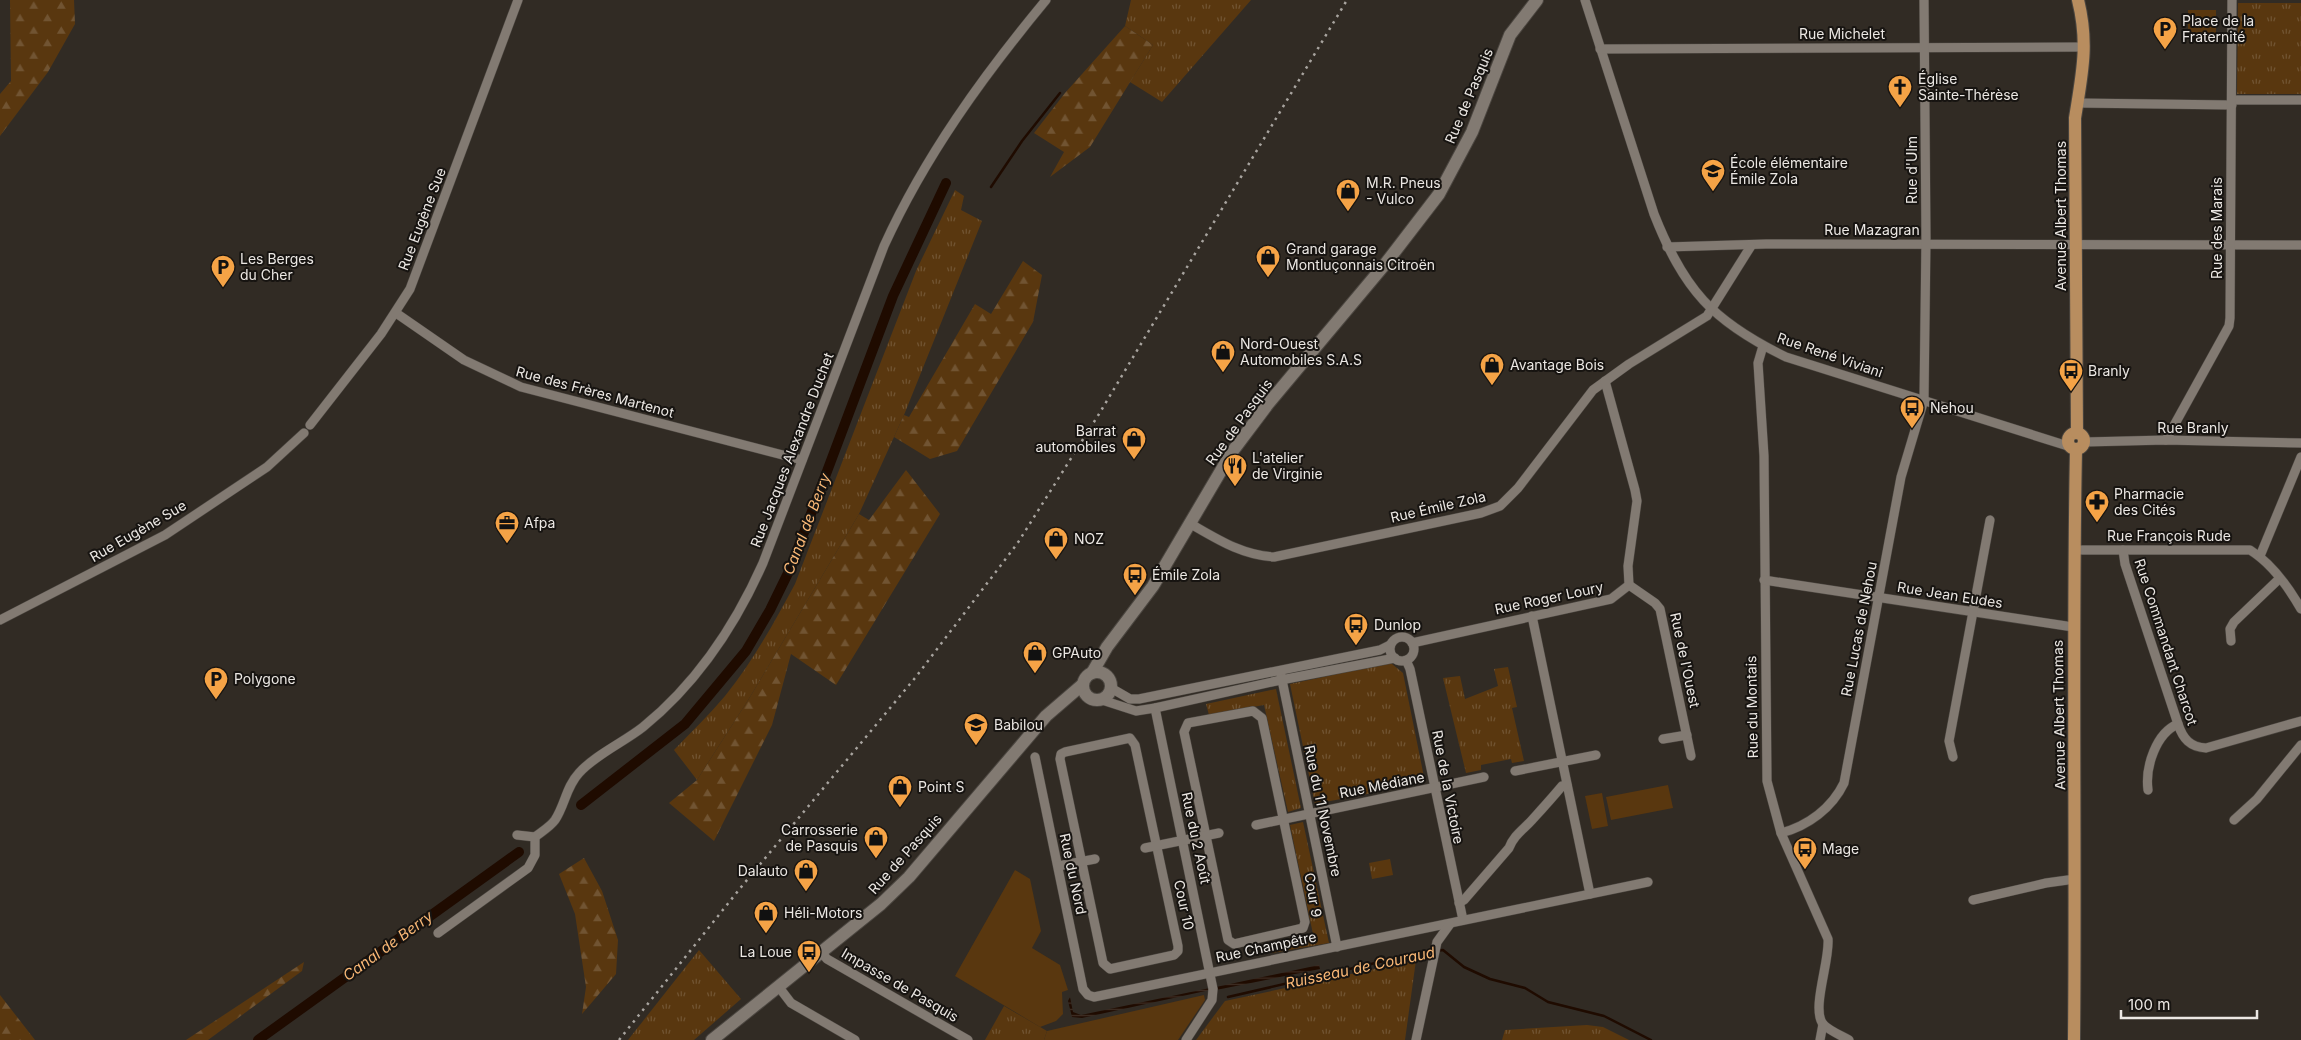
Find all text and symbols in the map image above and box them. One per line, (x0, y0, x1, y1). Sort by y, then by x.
place label: Place de la Fraternité (2182, 12, 2254, 45)
parking icon: Place de la Fraternité (2152, 16, 2178, 50)
street label: Rue Michelet (1799, 25, 1885, 42)
street label: Rue de Pasquis (1441, 46, 1496, 146)
place label: Église Sainte-Thérèse (1918, 70, 2019, 103)
church icon: Église Sainte-Thérèse (1887, 74, 1913, 108)
street label: Rue d'Ulm (1903, 136, 1920, 204)
street label: Avenue Albert Thomas (2052, 141, 2069, 291)
place label: École élémentaire Émile Zola (1730, 154, 1848, 187)
school or university icon: École élémentaire Émile Zola (1700, 158, 1726, 192)
street label: Rue Eugène Sue (394, 165, 449, 273)
place label: M.R. Pneus - Vulco (1366, 174, 1441, 207)
street label: Rue des Marais (2208, 177, 2225, 279)
shop icon: M.R. Pneus - Vulco (1335, 178, 1361, 212)
street label: Rue Mazagran (1824, 221, 1920, 238)
place label: Grand garage Montluçonnais Citroën (1286, 240, 1435, 273)
shop icon: Grand garage Montluçonnais Citroën (1255, 244, 1281, 278)
place label: Les Berges du Cher (240, 250, 314, 283)
parking icon: Les Berges du Cher (210, 254, 236, 288)
street label: Rue René Viviani (1775, 328, 1885, 381)
place label: Nord-Ouest Automobiles S.A.S (1240, 335, 1362, 368)
shop icon: Nord-Ouest Automobiles S.A.S (1210, 339, 1236, 373)
street label: Rue Jacques Alexandre Duchet (746, 350, 837, 550)
shop icon: Avantage Bois (1479, 352, 1505, 386)
place label: Avantage Bois (1510, 356, 1604, 373)
bus stop icon: Branly (2058, 358, 2084, 392)
street label: Rue des Frères Martenot (514, 362, 676, 421)
place label: Branly (2088, 362, 2130, 379)
street label: Rue de Pasquis (1202, 375, 1275, 468)
bus stop icon: Nehou (1899, 395, 1925, 429)
place label: Nehou (1930, 399, 1974, 416)
street label: Rue Branly (2157, 419, 2229, 436)
place label: Barrat automobiles (1035, 422, 1116, 455)
shop icon: Barrat automobiles (1121, 426, 1147, 460)
place label: L'atelier de Virginie (1252, 449, 1323, 482)
restaurant icon: L'atelier de Virginie (1222, 453, 1248, 487)
water label: Canal de Berry (779, 470, 835, 577)
place label: Pharmacie des Cités (2114, 485, 2184, 518)
street label: Rue Émile Zola (1389, 487, 1487, 526)
pharmacy icon: Pharmacie des Cités (2084, 489, 2110, 523)
street label: Rue Eugène Sue (86, 496, 189, 565)
office icon: Afpa (494, 510, 520, 544)
place label: Afpa (524, 514, 555, 531)
shop icon: NOZ (1043, 526, 1069, 560)
street label: Rue François Rude (2107, 527, 2231, 544)
place label: NOZ (1074, 530, 1104, 547)
street label: Rue Commandant Charcot (2131, 556, 2202, 728)
street label: Rue Lucas de Nehou (1837, 560, 1880, 698)
bus stop icon: Émile Zola (1122, 562, 1148, 596)
place label: Émile Zola (1152, 566, 1220, 583)
street label: Rue Roger Loury (1493, 578, 1605, 617)
street label: Rue Jean Eudes (1896, 578, 2004, 611)
street label: Rue de l'Ouest (1667, 611, 1704, 709)
bus stop icon: Dunlop (1343, 612, 1369, 646)
place label: Dunlop (1374, 616, 1421, 633)
shop icon: GPAuto (1022, 640, 1048, 674)
street label: Avenue Albert Thomas (2049, 640, 2068, 790)
place label: GPAuto (1052, 644, 1101, 661)
street label: Rue du Montais (1742, 655, 1761, 759)
parking icon: Polygone (203, 666, 229, 700)
place label: Polygone (234, 670, 296, 687)
school or university icon: Babilou (963, 712, 989, 746)
place label: Babilou (994, 716, 1043, 733)
street label: Rue de la Victoire (1429, 728, 1468, 845)
street label: Rue du 11 Novembre (1301, 744, 1346, 878)
street label: Rue Médiane (1338, 768, 1426, 801)
shop icon: Point S (887, 774, 913, 808)
place label: Point S (918, 778, 964, 795)
street label: Rue du 2 Août (1178, 790, 1215, 886)
street label: Rue de Pasquis (864, 810, 945, 897)
place label: Carrosserie de Pasquis (781, 821, 858, 854)
shop icon: Carrosserie de Pasquis (863, 825, 889, 859)
street label: Rue du Nord (1057, 832, 1090, 916)
bus stop icon: Mage (1792, 836, 1818, 870)
place label: Mage (1822, 840, 1859, 857)
shop icon: Dalauto (793, 858, 819, 892)
place label: Dalauto (738, 862, 788, 879)
street label: Cour 9 (1301, 871, 1326, 918)
street label: Cour 10 (1171, 878, 1198, 931)
shop icon: Héli-Motors (753, 900, 779, 934)
place label: Héli-Motors (784, 904, 862, 921)
water label: Canal de Berry (339, 906, 437, 985)
street label: Rue Champêtre (1214, 928, 1318, 965)
bus stop icon: La Loue (796, 939, 822, 973)
water label: Ruisseau de Couraud (1283, 942, 1437, 993)
place label: La Loue (740, 943, 792, 960)
street label: Impasse de Pasquis (839, 944, 962, 1025)
scale bar (2121, 988, 2257, 1020)
text: 100 m (2128, 995, 2170, 1014)

